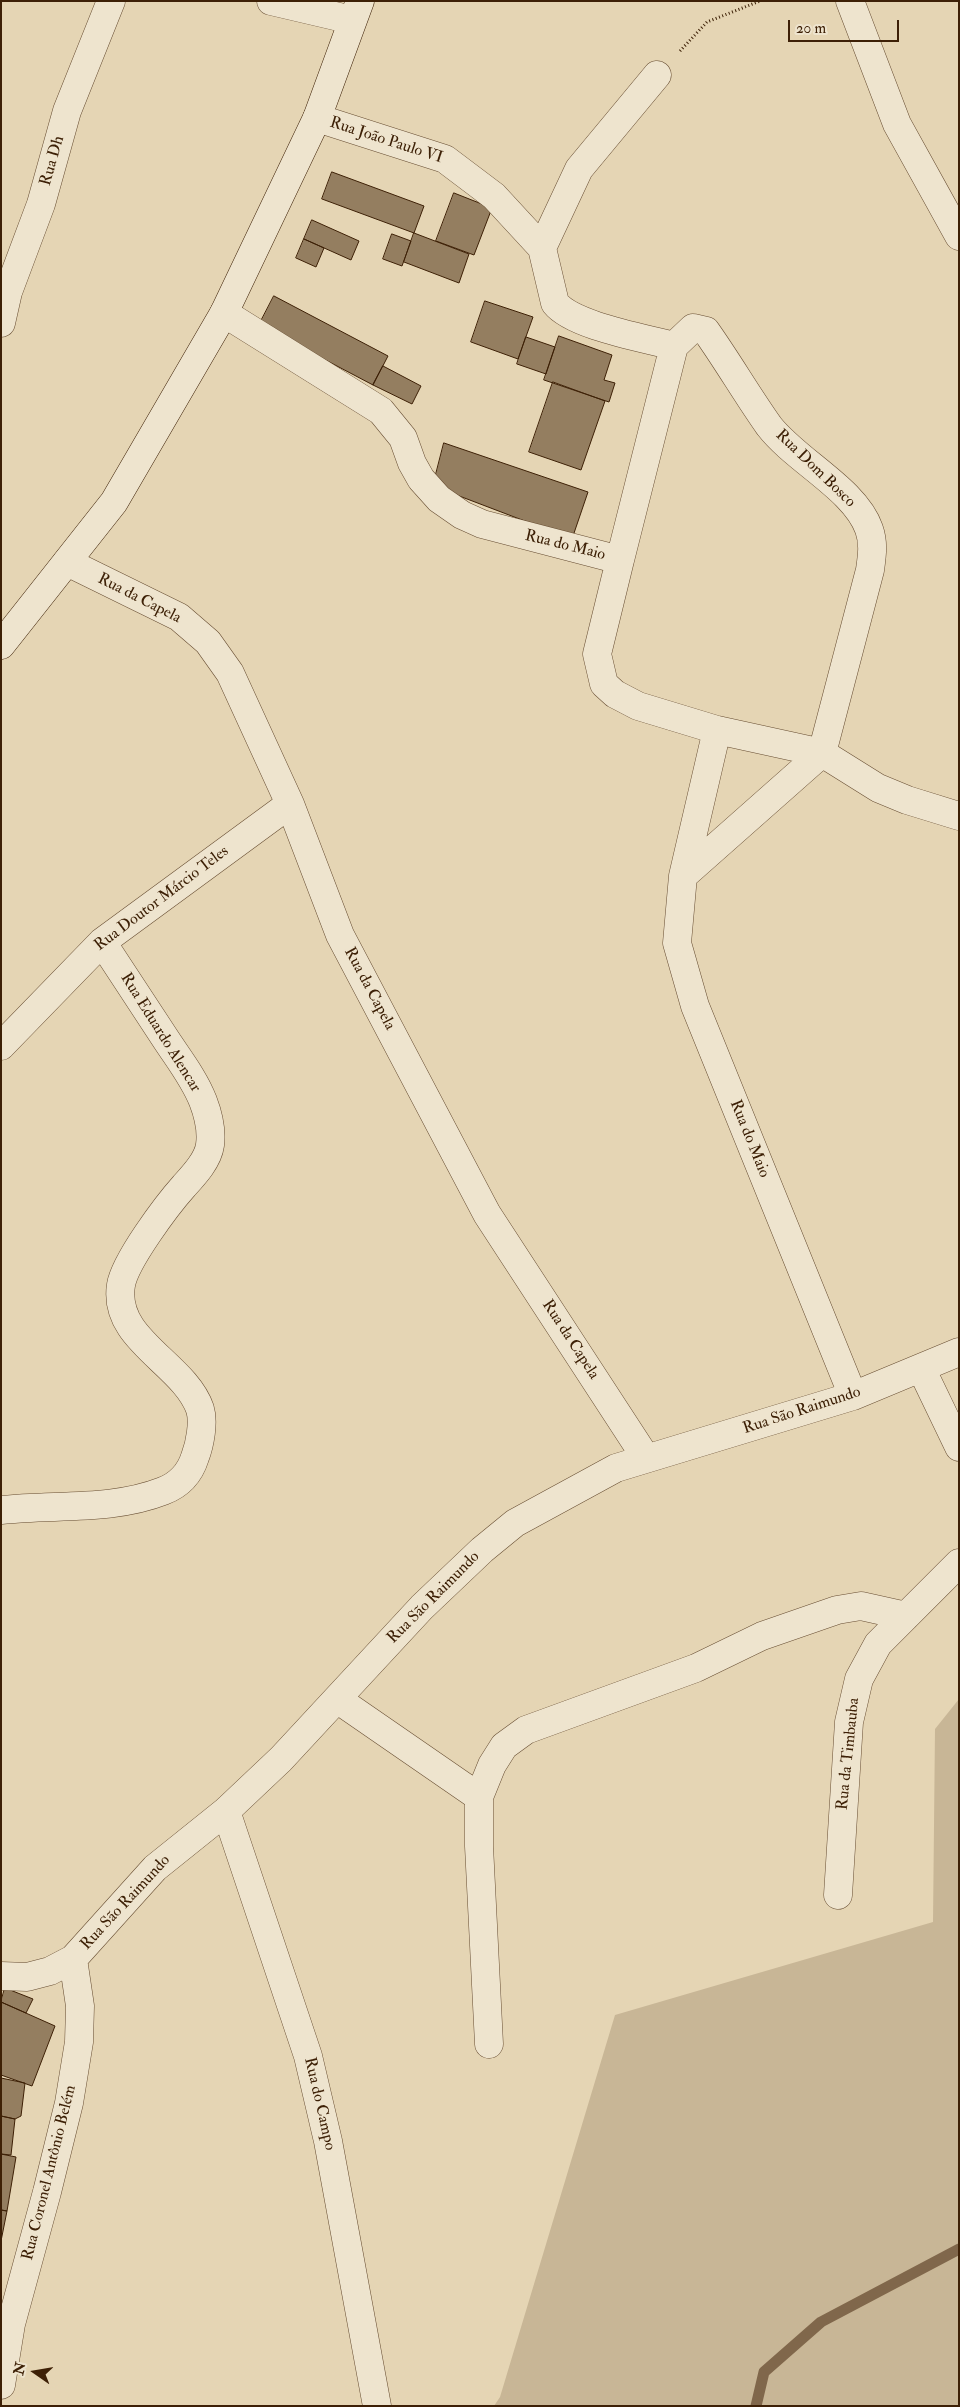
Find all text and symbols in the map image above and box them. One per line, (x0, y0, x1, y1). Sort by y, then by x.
scale bar (790, 10, 901, 42)
text: 20 m (796, 19, 826, 38)
street label: Rua João Paulo VI (327, 114, 445, 168)
street label: Rua Dh (37, 134, 69, 188)
street label: Rua Dom Bosco (771, 426, 859, 512)
street label: Rua do Maio (523, 527, 607, 565)
street label: Rua da Capela (94, 570, 184, 628)
street label: Rua Doutor Márcio Teles (91, 842, 233, 956)
street label: Rua da Capela (339, 944, 399, 1034)
street label: Rua Eduardo Alencar (116, 970, 204, 1096)
street label: Rua do Maio (725, 1097, 773, 1181)
street label: Rua da Capela (537, 1297, 603, 1383)
street label: Rua São Raimundo (741, 1383, 863, 1439)
street label: Rua São Raimundo (384, 1548, 484, 1648)
street label: Rua da Timbauba (834, 1697, 864, 1811)
street label: Rua São Raimundo (77, 1852, 175, 1954)
street label: Rua do Campo (299, 2056, 339, 2152)
street label: Rua Coronel Antônio Belém (19, 2083, 81, 2263)
north arrow (10, 2347, 60, 2397)
text: N (10, 2360, 30, 2377)

